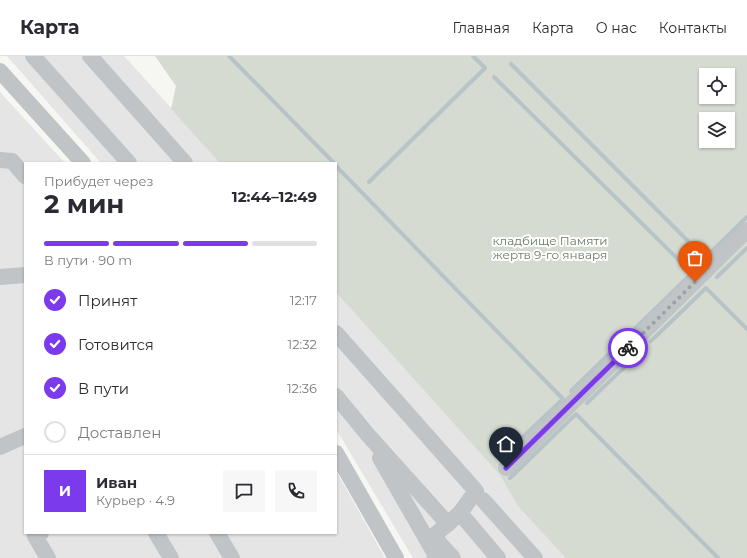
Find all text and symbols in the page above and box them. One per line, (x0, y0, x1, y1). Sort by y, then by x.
text: Карта (20, 16, 80, 39)
text: Главная (452, 19, 510, 37)
text: Карта (532, 19, 574, 37)
text: О нас (596, 19, 637, 37)
text: Контакты (659, 19, 727, 37)
map controls (699, 68, 735, 148)
button: locate (699, 68, 735, 104)
button: layers (699, 112, 735, 148)
text: Прибудет через (44, 173, 153, 189)
text: 12:44–12:49 (232, 187, 317, 206)
text: 2 мин (44, 188, 124, 220)
park label: кладбище Памяти жертв 9-го января (493, 233, 607, 262)
pin (678, 241, 712, 282)
icon: bag (684, 247, 706, 269)
text: В пути · 90 m (44, 252, 132, 268)
icon: check (44, 289, 66, 311)
text: Принят (78, 291, 137, 310)
text: 12:17 (290, 292, 317, 308)
courier (608, 328, 648, 368)
icon: check (44, 333, 66, 355)
text: Готовится (78, 335, 154, 354)
text: 12:32 (288, 336, 317, 352)
icon: bike (617, 337, 639, 359)
icon: check (44, 377, 66, 399)
text: В пути (78, 379, 129, 398)
text: 12:36 (287, 380, 317, 396)
text: Доставлен (78, 423, 161, 442)
pin (489, 427, 523, 468)
icon: home (495, 433, 517, 455)
button: chat (223, 470, 265, 512)
button: phone (275, 470, 317, 512)
text: Иван (96, 473, 137, 492)
text: И (59, 481, 71, 500)
text: Курьер · 4.9 (96, 492, 175, 508)

